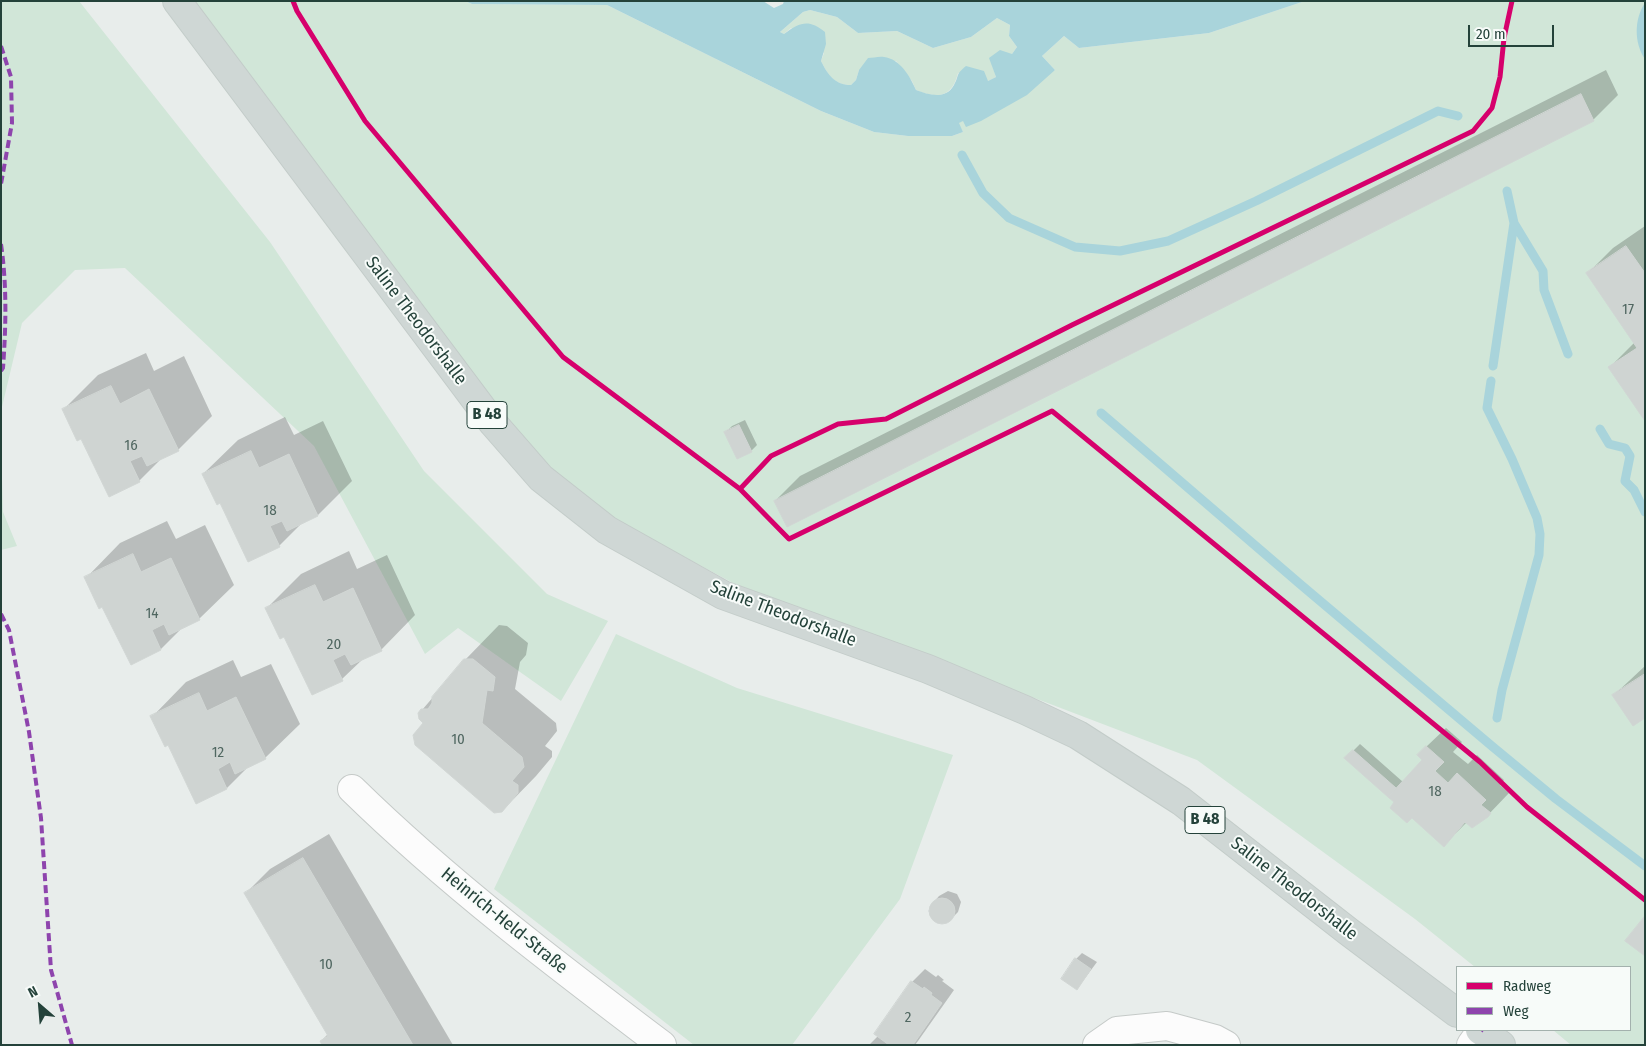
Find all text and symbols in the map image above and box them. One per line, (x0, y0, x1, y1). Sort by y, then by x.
scale bar (1471, 15, 1557, 47)
text: 20 m (1476, 25, 1506, 43)
street label: Saline Theodorshalle (361, 253, 471, 389)
house number: 17 (1622, 301, 1634, 319)
road number: B 48 (467, 402, 507, 428)
house number: 16 (124, 437, 138, 455)
house number: 18 (263, 502, 277, 520)
street label: Saline Theodorshalle (707, 576, 859, 652)
house number: 14 (145, 605, 159, 623)
house number: 20 (327, 636, 341, 654)
house number: 10 (451, 731, 465, 749)
house number: 12 (212, 744, 224, 762)
house number: 18 (1428, 783, 1442, 801)
road number: B 48 (1185, 806, 1225, 834)
street label: Saline Theodorshalle (1226, 833, 1362, 945)
street label: Heinrich-Held-Straße (436, 863, 572, 979)
house number: 10 (319, 956, 333, 974)
legend (1456, 966, 1631, 1031)
text: Radweg (1503, 977, 1551, 995)
north arrow (15, 981, 65, 1031)
text: N (25, 983, 41, 1002)
text: Weg (1503, 1002, 1529, 1020)
house number: 2 (905, 1009, 911, 1027)

